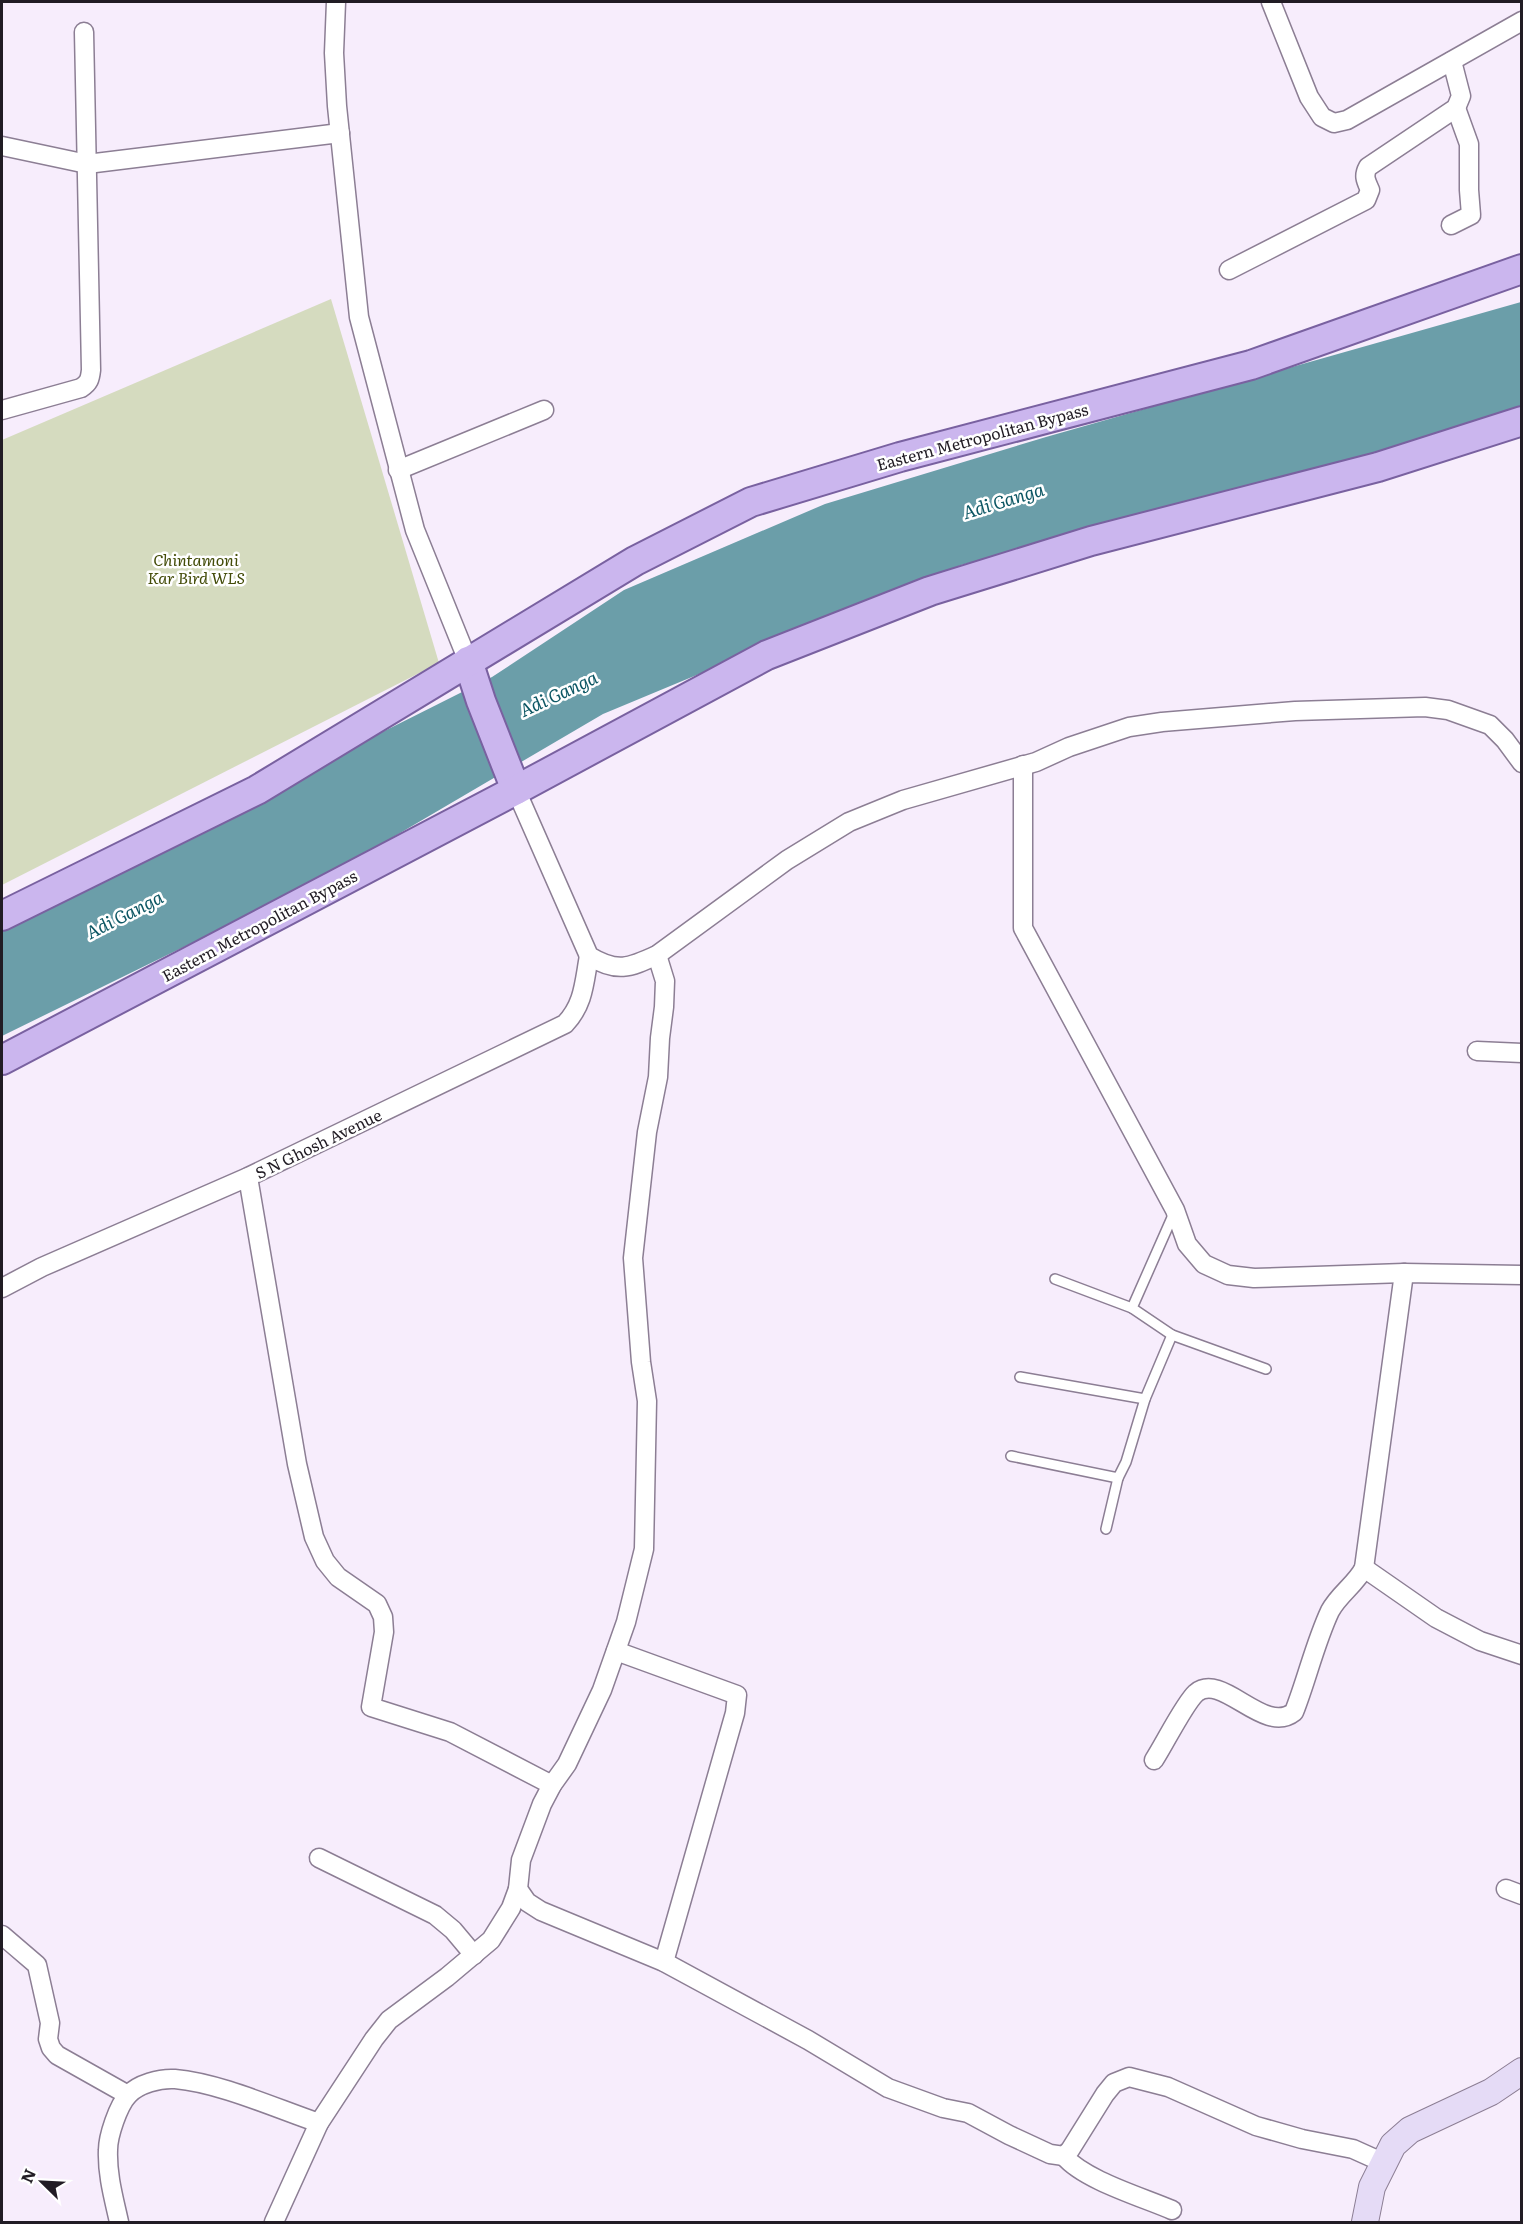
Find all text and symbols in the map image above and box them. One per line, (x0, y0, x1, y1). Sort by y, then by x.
street label: Eastern Metropolitan Bypass (874, 396, 1090, 476)
water label: Adi Ganga (959, 475, 1048, 525)
park label: Chintamoni Kar Bird WLS (148, 547, 245, 589)
water label: Adi Ganga (514, 663, 602, 723)
street label: Eastern Metropolitan Bypass (157, 863, 361, 987)
water label: Adi Ganga (81, 883, 168, 945)
street label: S N Ghosh Avenue (251, 1102, 385, 1184)
north arrow (12, 2152, 72, 2212)
text: N (14, 2164, 41, 2187)

